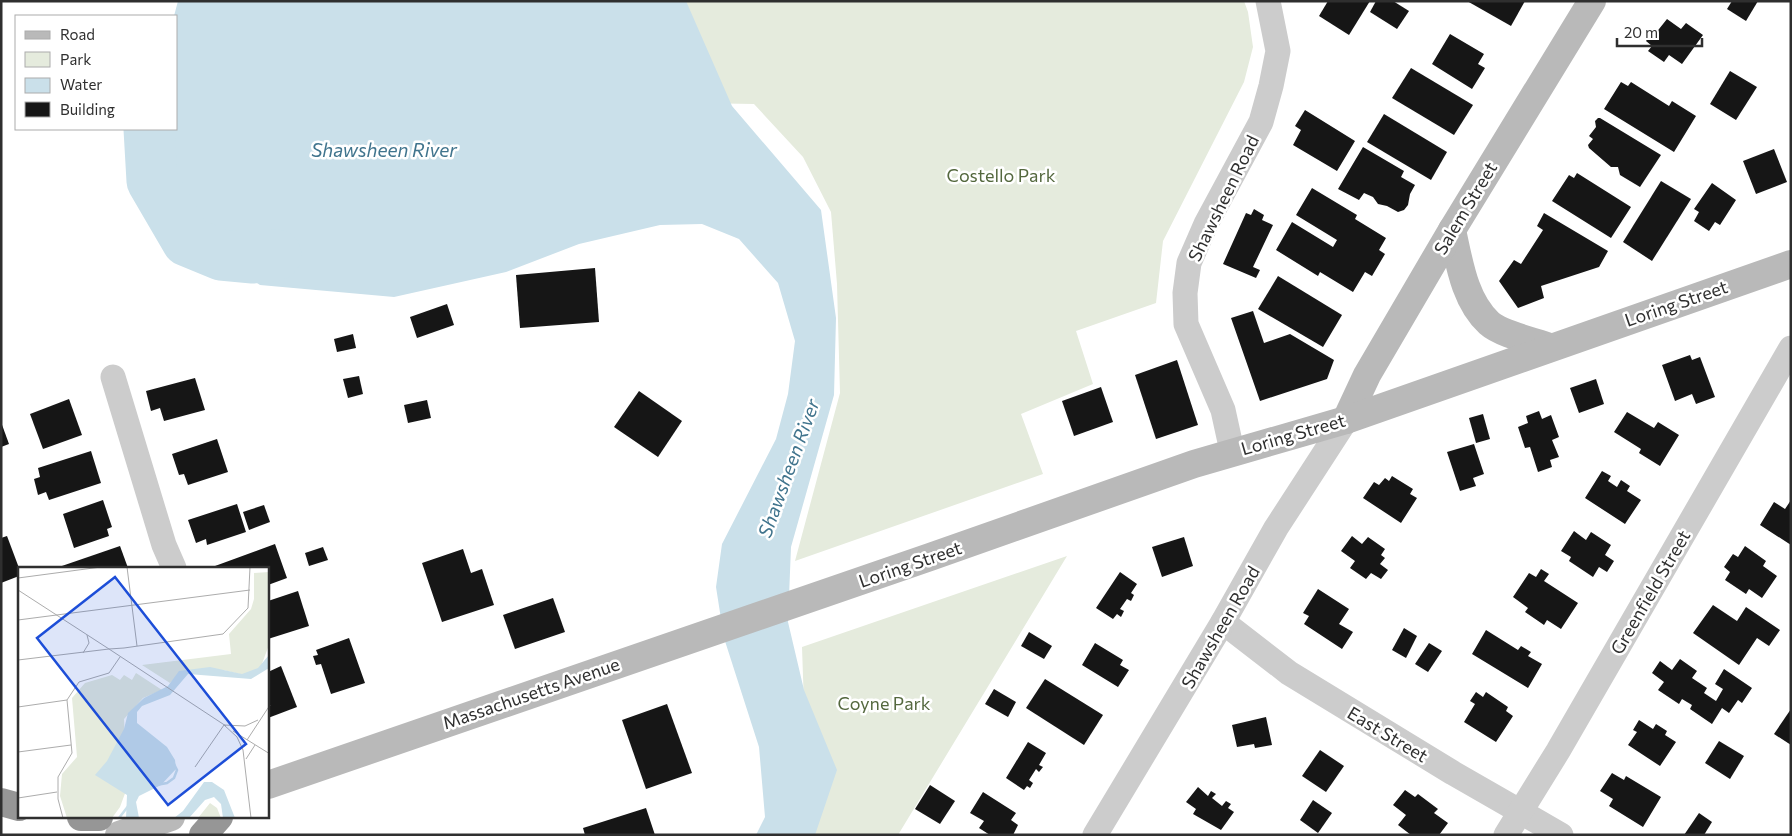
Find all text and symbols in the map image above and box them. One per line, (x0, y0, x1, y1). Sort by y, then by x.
legend (15, 15, 178, 130)
scale bar (1617, 15, 1702, 47)
text: 20 m (1624, 23, 1658, 41)
text: Road (60, 25, 95, 43)
text: Park (60, 50, 91, 68)
text: Water (60, 75, 102, 93)
text: Building (60, 100, 115, 118)
street label: Shawsheen Road (1183, 131, 1263, 265)
water label: Shawsheen River (311, 138, 458, 161)
street label: Salem Street (1429, 158, 1501, 258)
park label: Costello Park (947, 164, 1056, 186)
street label: Loring Street (1622, 275, 1730, 331)
water label: Shawsheen River (752, 394, 824, 540)
street label: Loring Street (1238, 409, 1348, 459)
street label: Greenfield Street (1605, 526, 1695, 658)
street label: Loring Street (856, 536, 964, 592)
street label: Shawsheen Road (1176, 562, 1264, 692)
inset map (18, 567, 269, 818)
street label: Massachusetts Avenue (440, 652, 622, 734)
park label: Coyne Park (838, 692, 931, 714)
street label: East Street (1344, 701, 1432, 767)

